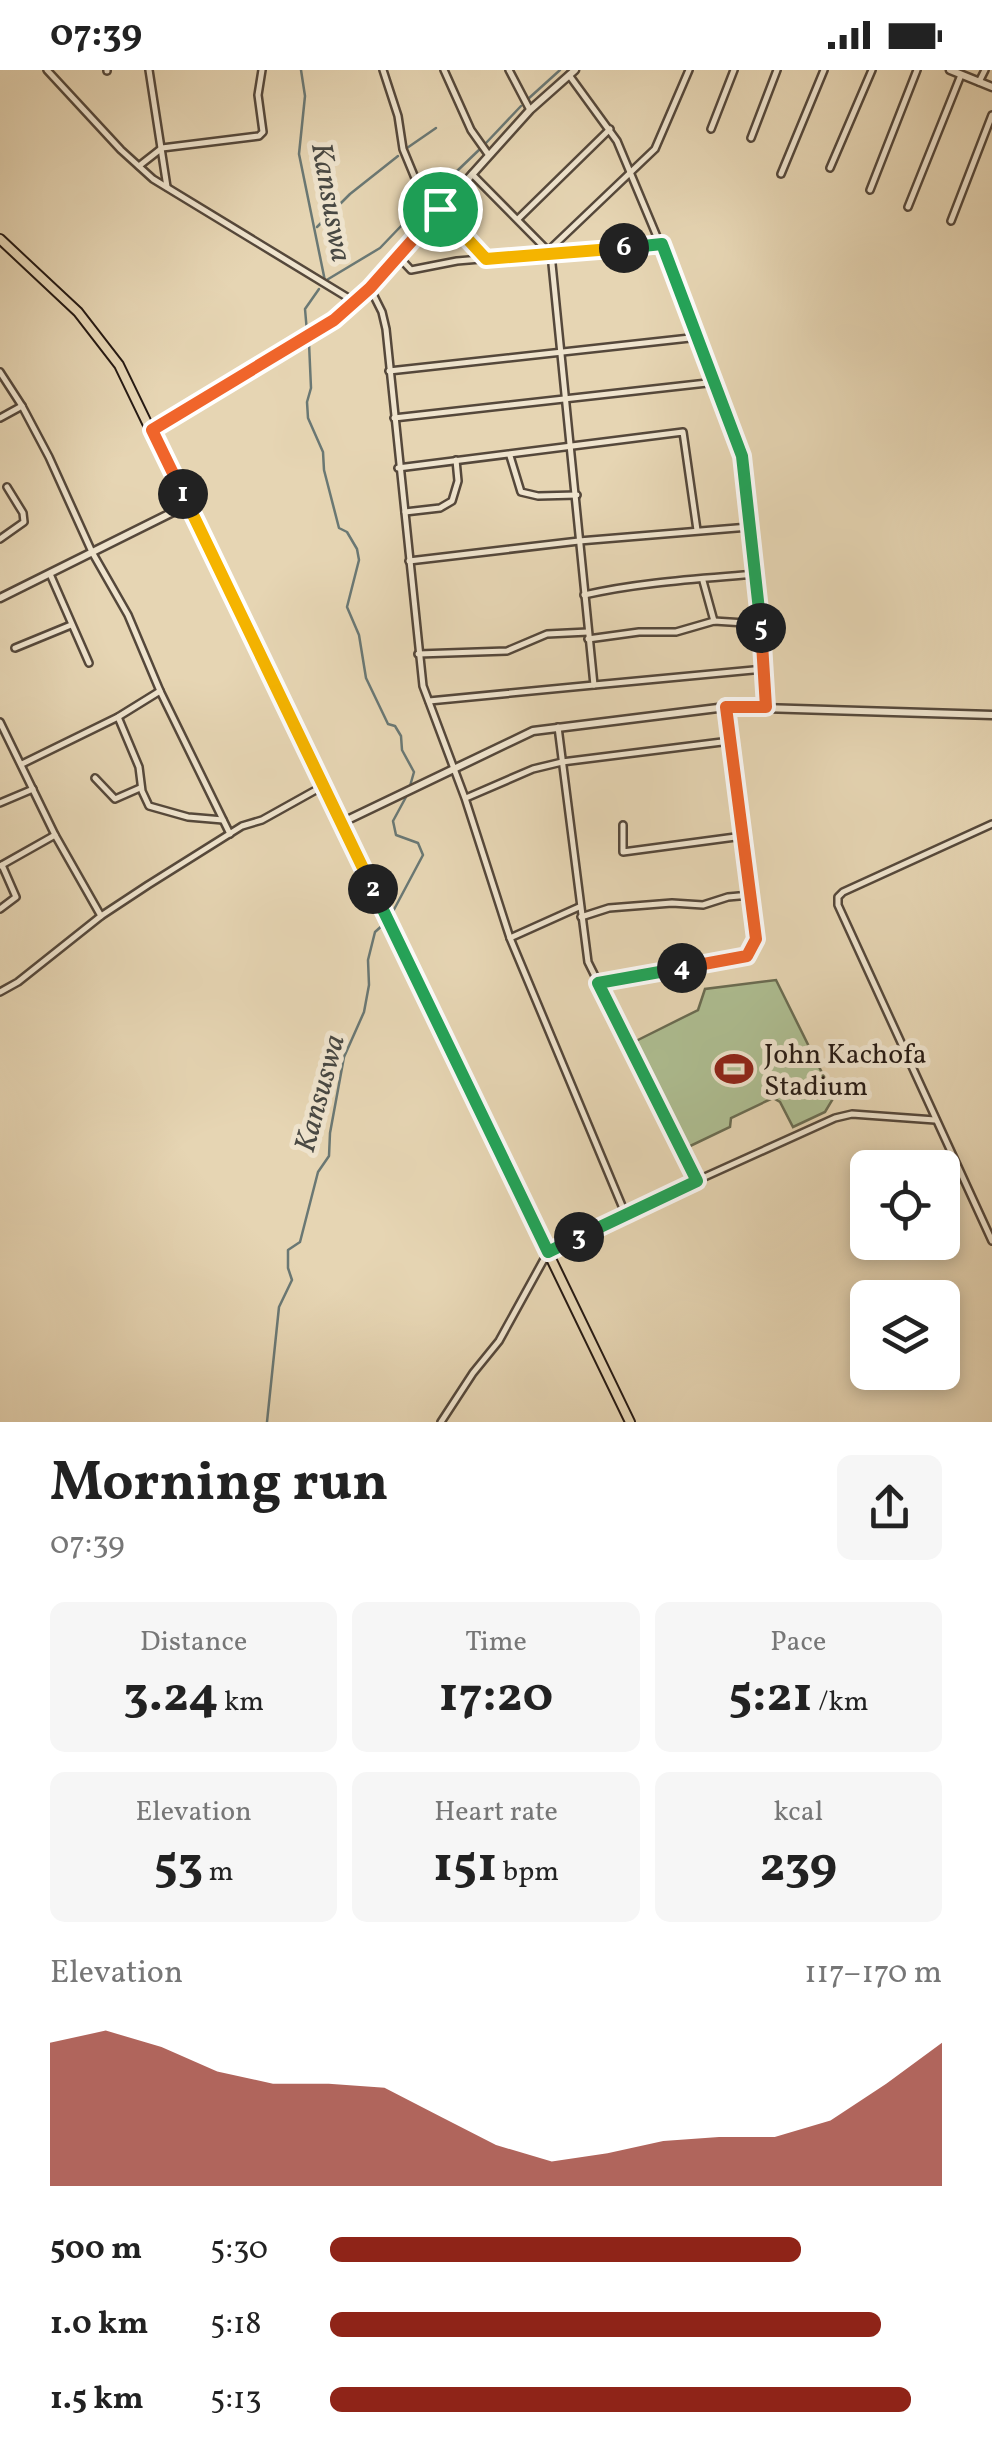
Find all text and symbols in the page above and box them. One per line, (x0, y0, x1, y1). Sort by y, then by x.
text: 07:39 (50, 9, 142, 62)
water label: Kansuswa (299, 139, 361, 265)
pin (398, 167, 483, 252)
icon: arrive (413, 182, 468, 237)
pin: 6 (599, 223, 649, 273)
text: 6 (616, 228, 632, 267)
pin: 1 (158, 469, 208, 519)
text: 1 (177, 474, 189, 513)
pin: 5 (736, 603, 786, 653)
text: 5 (754, 608, 768, 647)
pin: 2 (348, 864, 398, 914)
text: 2 (366, 869, 380, 908)
pin: 4 (657, 943, 707, 993)
text: 4 (674, 948, 690, 987)
water label: Kansuswa (285, 1030, 357, 1157)
place label: John Kachofa Stadium (764, 1036, 927, 1107)
sports icon: John Kachofa Stadium (713, 1048, 755, 1090)
map controls (850, 1150, 960, 1390)
button: locate (850, 1150, 960, 1260)
pin: 3 (554, 1212, 604, 1262)
text: 3 (572, 1217, 586, 1256)
button: layers (850, 1280, 960, 1390)
text: Morning run (50, 1447, 389, 1523)
button: share (837, 1455, 942, 1560)
text: 07:39 (50, 1523, 125, 1567)
text: Distance (140, 1623, 247, 1662)
text: Time (465, 1623, 527, 1662)
text: Pace (770, 1623, 826, 1662)
text: 3.24 (123, 1662, 218, 1732)
text: 17:20 (439, 1662, 553, 1732)
text: 5:21 (728, 1662, 813, 1732)
text: km (218, 1683, 264, 1722)
text: /km (813, 1683, 868, 1722)
text: Elevation (135, 1793, 252, 1832)
text: Heart rate (434, 1793, 558, 1832)
text: kcal (773, 1793, 823, 1832)
text: 53 (154, 1832, 203, 1902)
text: 151 (433, 1832, 497, 1902)
text: 239 (760, 1832, 837, 1902)
text: m (203, 1853, 234, 1892)
text: bpm (497, 1853, 559, 1892)
text: Elevation (50, 1952, 183, 1996)
text: 117–170 m (804, 1952, 942, 1996)
text: 500 m (50, 2228, 142, 2272)
text: 5:30 (210, 2228, 268, 2272)
text: 1.0 km (50, 2303, 148, 2347)
text: 5:18 (210, 2303, 262, 2347)
text: 1.5 km (50, 2378, 144, 2422)
text: 5:13 (210, 2378, 262, 2422)

